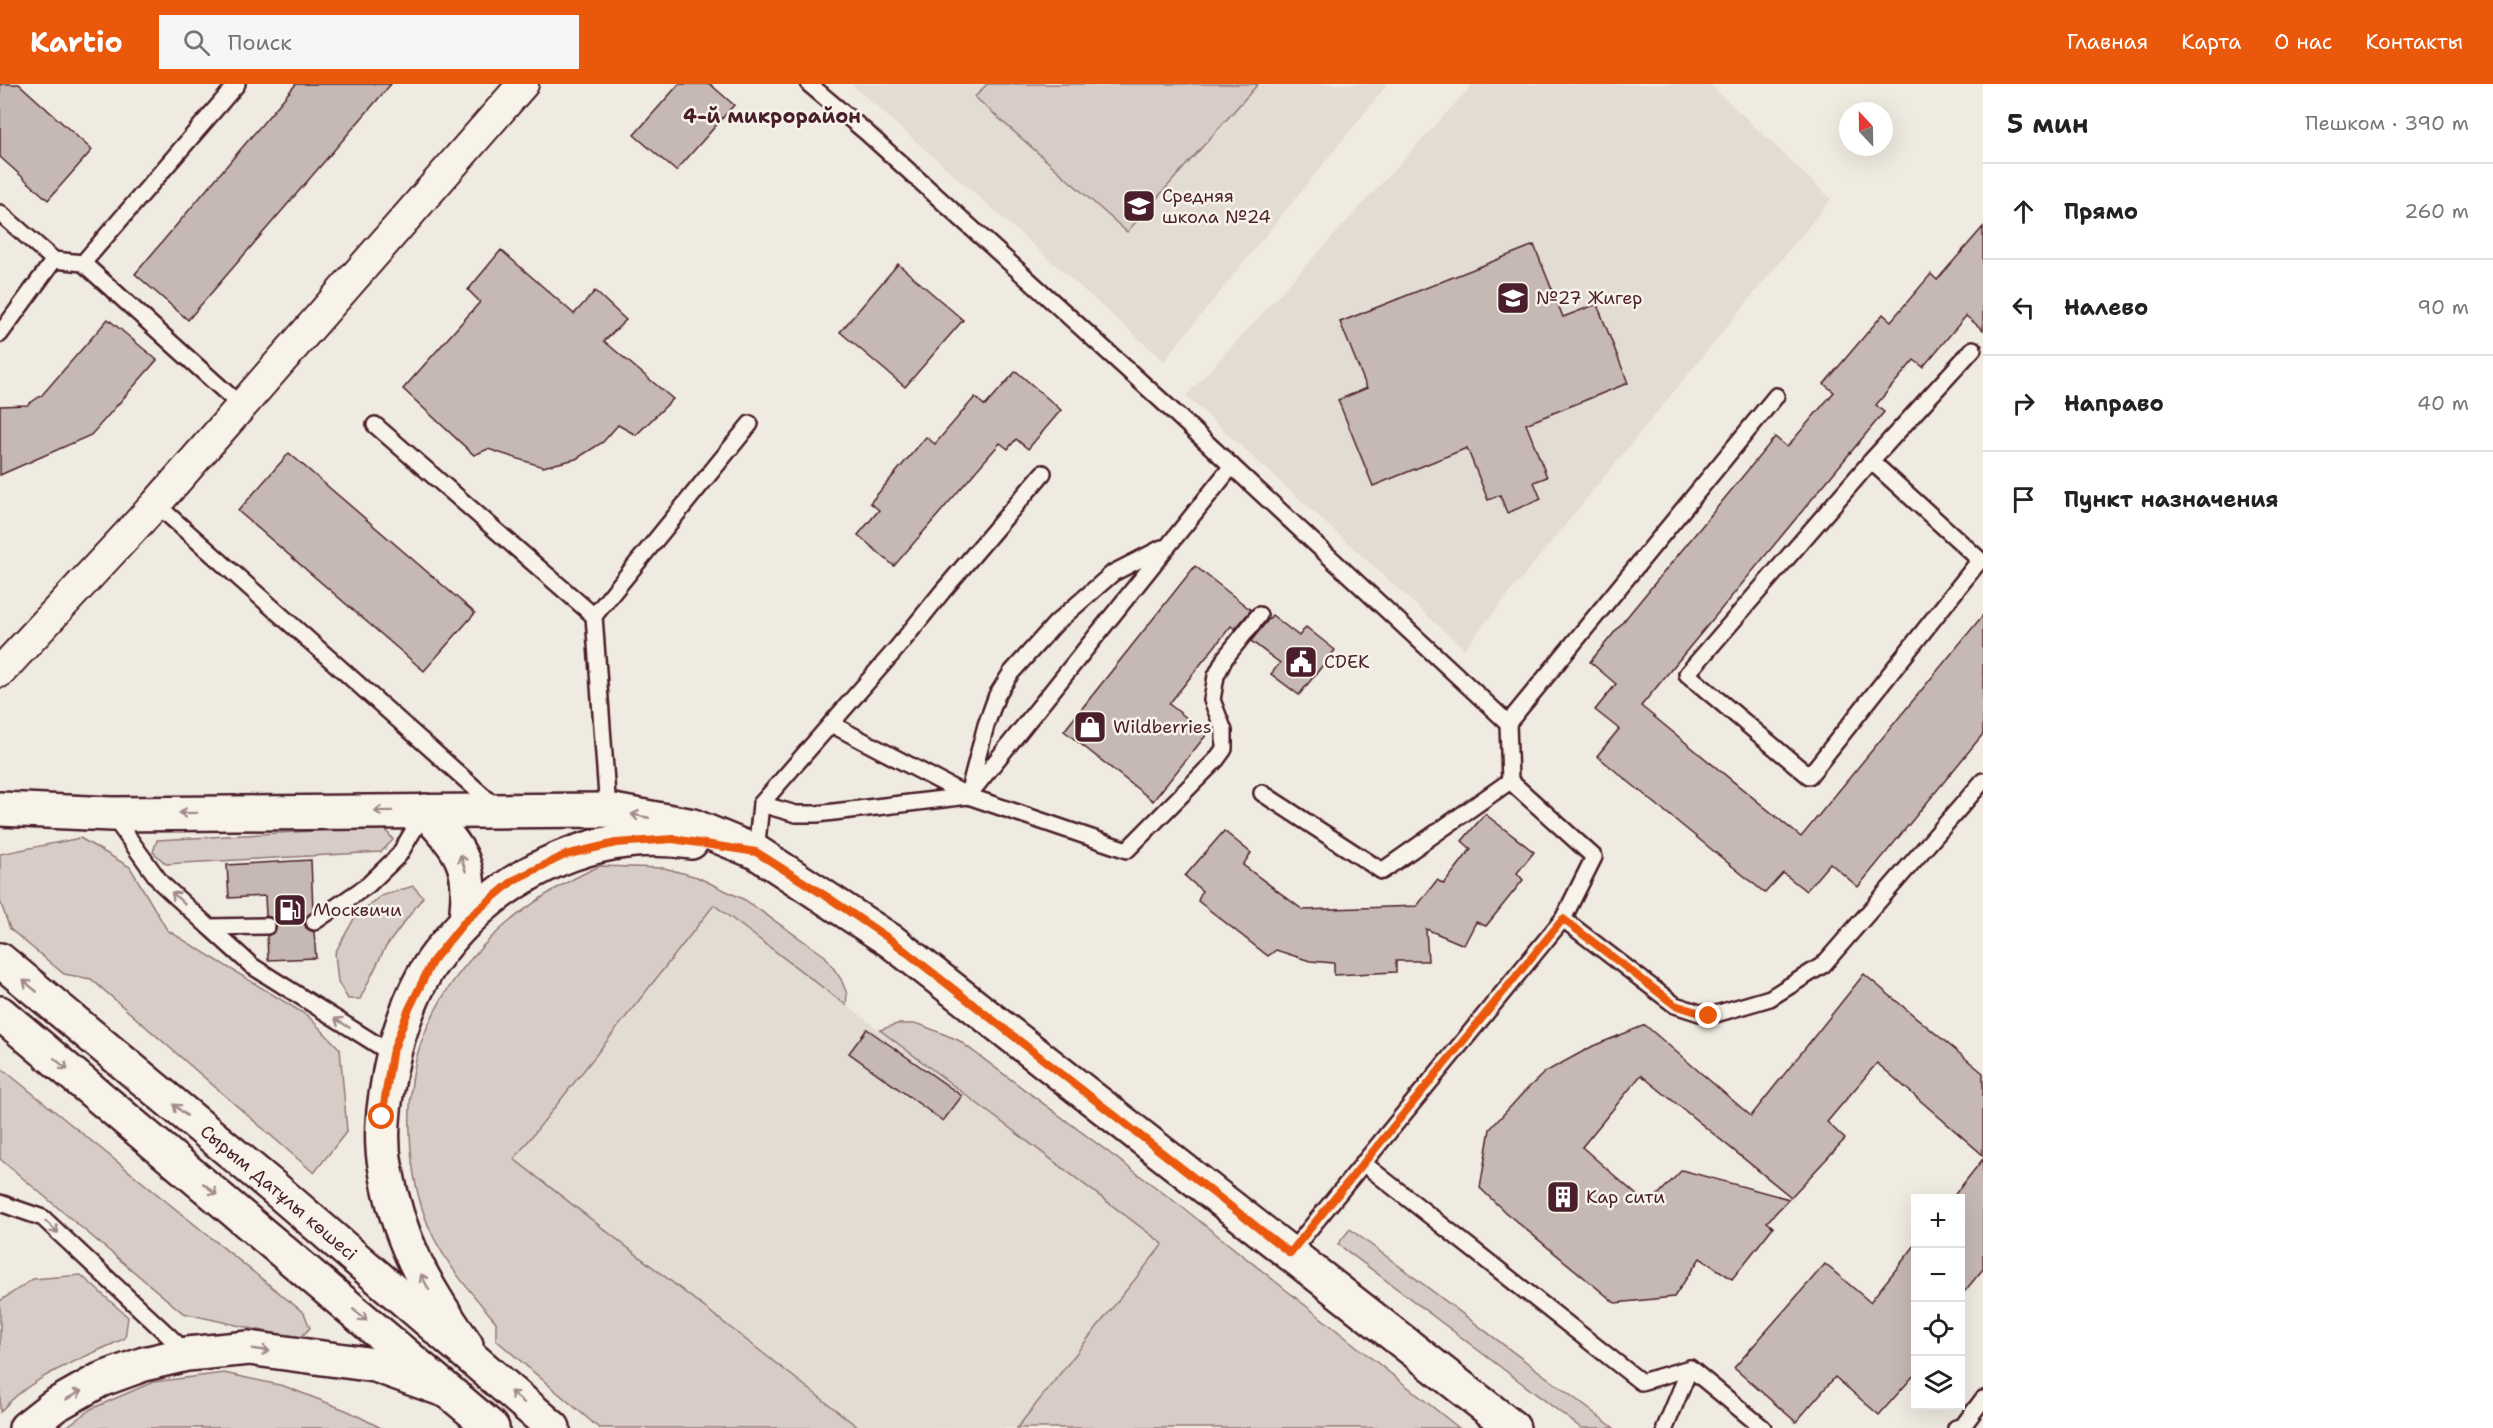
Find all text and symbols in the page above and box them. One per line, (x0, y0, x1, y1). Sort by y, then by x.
search box (159, 15, 579, 69)
text: Kartio (30, 23, 123, 61)
icon: search (180, 26, 213, 59)
text: Поиск (228, 28, 292, 57)
text: Главная (2067, 28, 2148, 56)
text: Карта (2181, 28, 2241, 56)
text: О нас (2274, 28, 2332, 56)
text: Контакты (2365, 28, 2463, 56)
north arrow (1839, 102, 1893, 156)
district label: 4-й микрорайон (683, 103, 861, 129)
text: 5 мин (2007, 106, 2088, 141)
text: Пешком · 390 m (2305, 110, 2469, 136)
place label: Средняя школа №24 (1162, 184, 1271, 229)
school or university icon: Средняя школа №24 (1121, 188, 1157, 224)
icon: ahead (2007, 195, 2040, 228)
text: Прямо (2064, 197, 2138, 226)
text: 260 m (2404, 198, 2469, 224)
school or university icon: №27 Жигер (1495, 280, 1531, 316)
place label: №27 Жигер (1536, 286, 1642, 310)
icon: left (2007, 291, 2040, 324)
text: Налево (2064, 293, 2148, 322)
text: 90 m (2417, 294, 2469, 320)
icon: right (2007, 387, 2040, 420)
text: Направо (2064, 389, 2164, 418)
text: 40 m (2417, 390, 2469, 416)
icon: arrive (2007, 483, 2040, 516)
text: Пункт назначения (2064, 485, 2278, 514)
public building icon: CDEK (1283, 644, 1319, 680)
place label: CDEK (1324, 650, 1370, 674)
shop icon: Wildberries (1072, 709, 1108, 745)
place label: Wildberries (1113, 715, 1212, 739)
one-way arrow (374, 805, 394, 817)
one-way arrow (179, 807, 199, 819)
one-way arrow (631, 810, 651, 821)
one-way arrow (457, 854, 468, 873)
one-way arrow (170, 891, 185, 905)
fuel station icon: Москвичи (272, 892, 308, 928)
place label: Москвичи (313, 898, 402, 922)
one-way arrow (22, 979, 38, 992)
route end (1695, 1002, 1721, 1028)
one-way arrow (335, 1017, 351, 1029)
one-way arrow (53, 1057, 68, 1071)
route start (368, 1103, 394, 1129)
one-way arrow (172, 1104, 188, 1117)
street label: Сырым Датұлы көшесі (195, 1119, 362, 1266)
building icon: Кар сити (1545, 1179, 1581, 1215)
one-way arrow (202, 1183, 218, 1196)
place label: Кар сити (1586, 1185, 1665, 1209)
map controls (1911, 1194, 1965, 1410)
button: + (1911, 1194, 1965, 1248)
one-way arrow (45, 1220, 60, 1234)
button: − (1911, 1248, 1965, 1302)
one-way arrow (419, 1274, 431, 1292)
button: locate (1911, 1302, 1965, 1356)
one-way arrow (352, 1308, 368, 1321)
one-way arrow (250, 1344, 270, 1355)
button: layers (1911, 1356, 1965, 1410)
one-way arrow (65, 1389, 82, 1401)
one-way arrow (510, 1390, 525, 1404)

